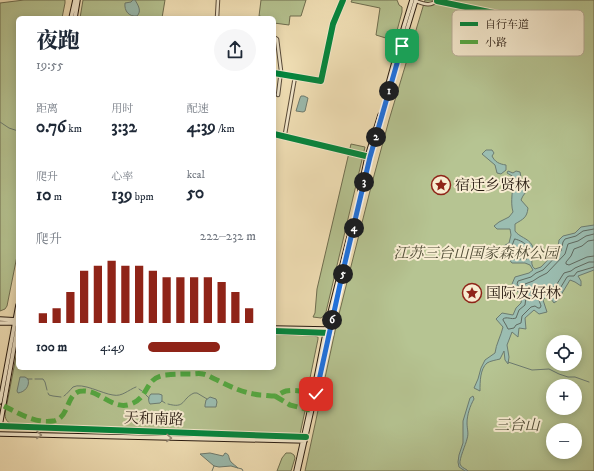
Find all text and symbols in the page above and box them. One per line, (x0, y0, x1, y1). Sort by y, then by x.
legend (452, 10, 584, 56)
text: 自行车道 (485, 18, 529, 32)
text: 夜跑 (36, 28, 80, 55)
button: share (214, 29, 256, 71)
pin (385, 29, 419, 63)
icon: arrive (391, 35, 413, 57)
text: 小路 (485, 36, 507, 50)
text: 19:55 (36, 57, 64, 73)
pin: 1 (379, 81, 399, 101)
text: 1 (387, 84, 391, 98)
text: 距离 (36, 102, 58, 116)
text: 用时 (111, 102, 133, 116)
text: 配速 (187, 102, 209, 116)
text: 0.76 (36, 116, 66, 138)
text: 3:32 (111, 116, 137, 138)
text: 4:39 (187, 116, 216, 138)
text: km (66, 122, 82, 136)
text: /km (216, 122, 235, 136)
pin: 2 (366, 127, 386, 147)
text: 2 (373, 130, 379, 144)
text: kcal (187, 168, 205, 182)
text: 爬升 (36, 170, 58, 184)
text: 心率 (111, 170, 133, 184)
pin: 3 (354, 172, 374, 192)
place icon: 宿迁乡贤林 (430, 174, 452, 196)
text: 3 (362, 175, 366, 189)
place label: 宿迁乡贤林 (455, 176, 530, 195)
text: 50 (187, 182, 204, 204)
text: 10 (36, 184, 51, 206)
text: 139 (111, 184, 132, 206)
text: m (51, 190, 62, 204)
text: bpm (132, 190, 154, 204)
pin: 4 (344, 218, 364, 238)
text: 4 (351, 221, 357, 235)
text: 222–232 m (200, 228, 256, 244)
text: 爬升 (36, 231, 62, 247)
park label: 江苏三台山国家森林公园 (393, 244, 560, 263)
pin: 5 (333, 264, 353, 284)
text: 5 (340, 267, 346, 281)
place icon: 国际友好林 (461, 282, 483, 304)
place label: 国际友好林 (486, 284, 561, 303)
pin: 6 (322, 310, 342, 330)
text: 6 (329, 313, 335, 327)
map controls (546, 335, 582, 459)
button: locate (546, 335, 582, 371)
text: 100 m (36, 339, 67, 355)
text: 4:49 (100, 339, 125, 355)
pin (299, 377, 333, 411)
button: + (546, 379, 582, 415)
icon: check (305, 383, 327, 405)
street label: 天和南路 (124, 408, 184, 430)
park label: 三台山 (494, 416, 541, 435)
button: − (546, 423, 582, 459)
one-way arrow (36, 431, 42, 439)
one-way arrow (166, 434, 172, 442)

